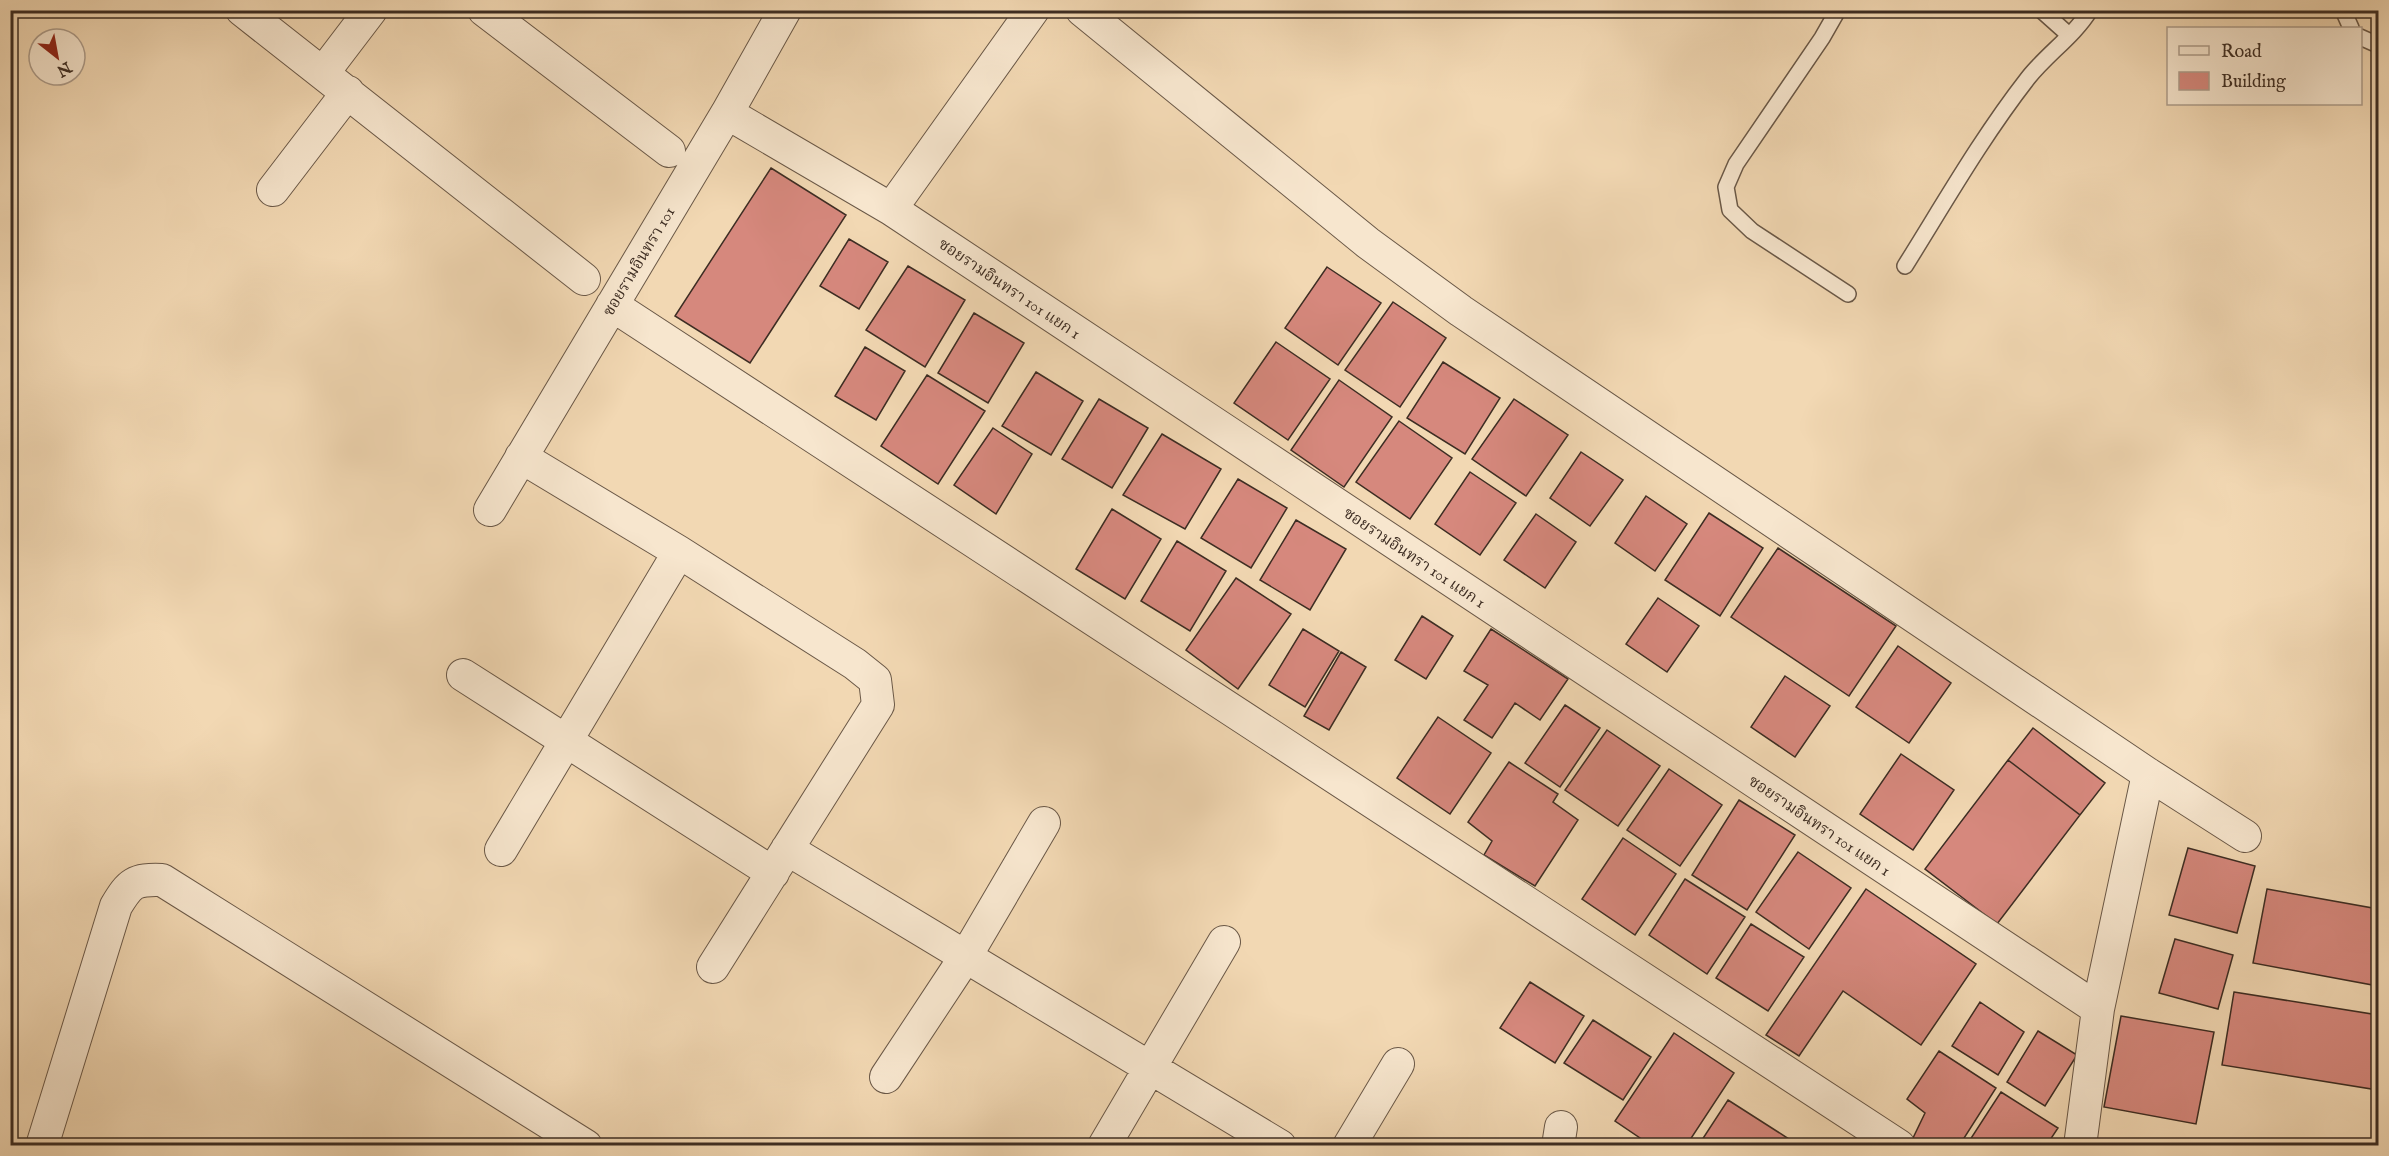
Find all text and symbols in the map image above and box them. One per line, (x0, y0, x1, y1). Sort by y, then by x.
north arrow (27, 27, 87, 87)
legend (2167, 27, 2362, 105)
text: Road (2221, 41, 2262, 64)
text: N (52, 55, 76, 80)
text: Building (2221, 71, 2286, 94)
street label: ซอยรามอินทรา 101 (599, 204, 680, 320)
street label: ซอยรามอินทรา 101 แยก 1 (934, 235, 1084, 345)
street label: ซอยรามอินทรา 101 แยก 1 (1339, 504, 1489, 614)
street label: ซอยรามอินทรา 101 แยก 1 (1744, 772, 1894, 882)

